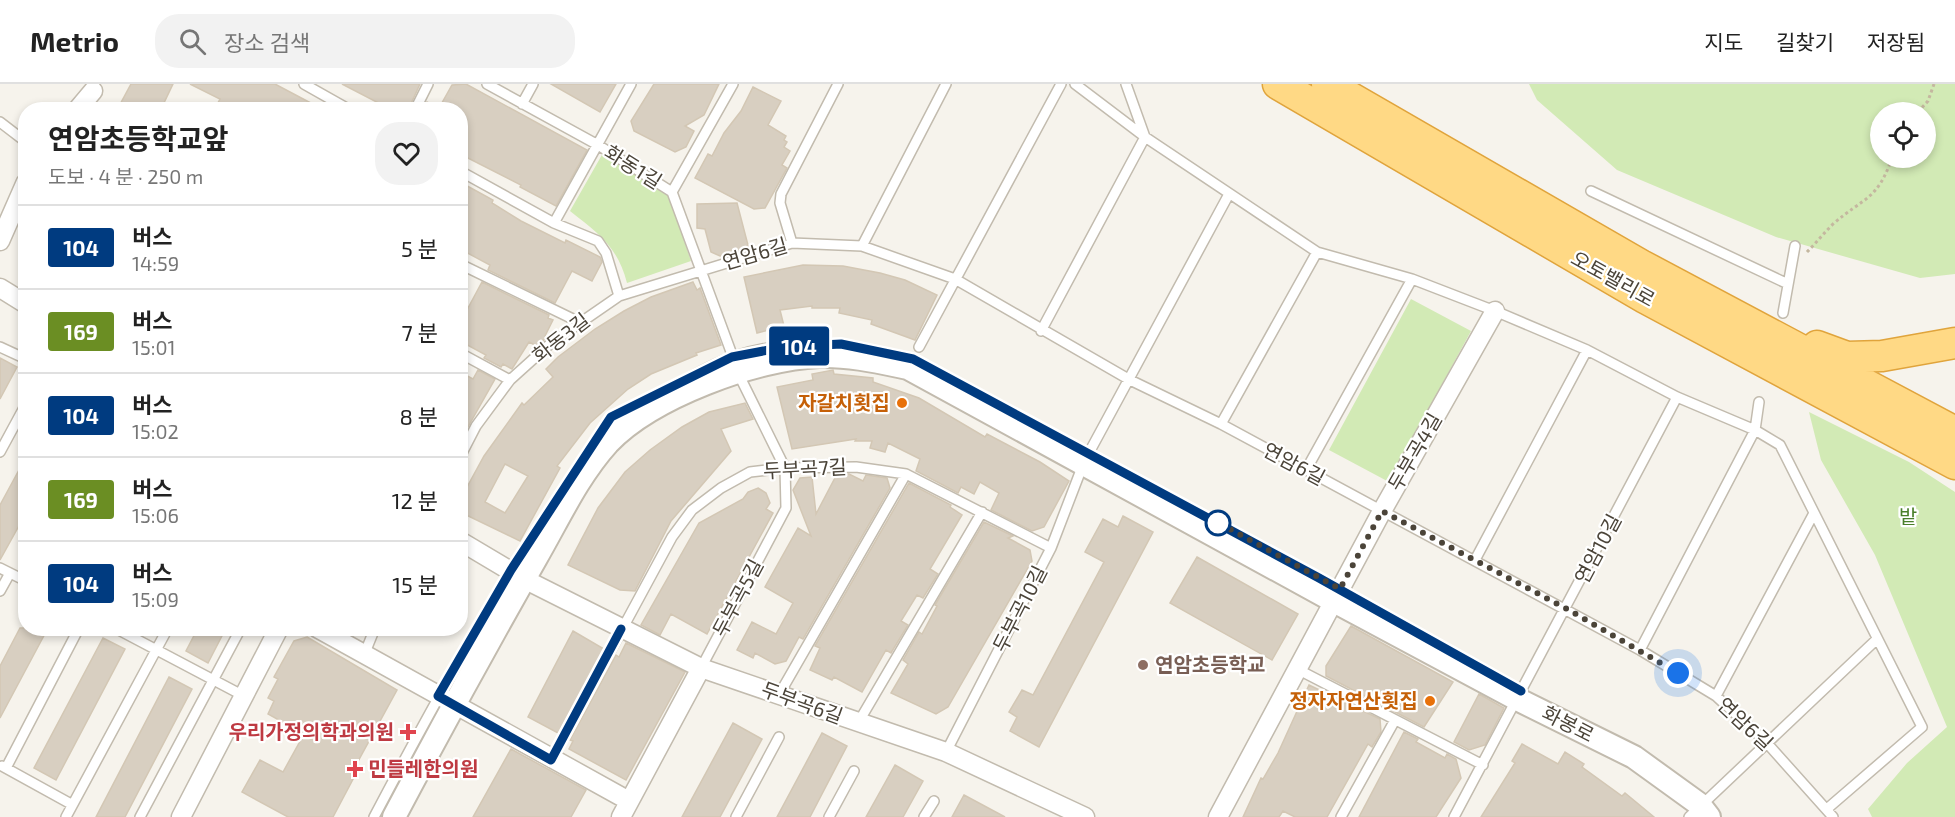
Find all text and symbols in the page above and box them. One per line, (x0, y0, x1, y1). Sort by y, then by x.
search box (155, 14, 575, 68)
text: Metrio (30, 24, 119, 58)
icon: search (176, 25, 209, 58)
text: 장소 검색 (224, 29, 310, 55)
text: 지도 (1704, 29, 1743, 54)
text: 길찾기 (1776, 29, 1834, 54)
text: 저장됨 (1867, 29, 1925, 54)
map controls (1870, 102, 1936, 168)
button: locate (1870, 102, 1936, 168)
text: 연암초등학교앞 (48, 121, 228, 155)
button: heart (375, 122, 438, 185)
street label: 화동1길 (600, 139, 667, 193)
text: 도보 · 4 분 · 250 m (48, 164, 203, 188)
text: 버스 (132, 223, 172, 249)
street label: 연암6길 (719, 232, 790, 274)
text: 104 (63, 235, 99, 260)
text: 5 분 (401, 235, 438, 261)
street label: 오토밸리로 (1567, 245, 1660, 311)
text: 14:59 (132, 251, 179, 275)
text: 버스 (132, 307, 172, 333)
street label: 화동3길 (527, 307, 594, 367)
text: 169 (64, 319, 98, 344)
text: 7 분 (402, 319, 438, 345)
line badge: 104 (764, 326, 834, 366)
text: 104 (781, 334, 817, 359)
text: 15:01 (132, 335, 175, 359)
place label: 자갈치횟집 (798, 390, 890, 414)
text: 버스 (132, 391, 172, 417)
marker: 자갈치횟집 (895, 396, 909, 410)
text: 104 (63, 403, 99, 428)
text: 8 분 (399, 403, 438, 429)
street label: 두부곡4길 (1382, 408, 1446, 495)
text: 15:02 (132, 419, 179, 443)
street label: 연암6길 (1259, 437, 1330, 489)
street label: 두부곡7길 (762, 454, 847, 482)
text: 버스 (132, 475, 172, 501)
text: 169 (64, 487, 98, 512)
text: 12 분 (392, 487, 438, 513)
text: 15:06 (132, 503, 179, 527)
park label: 밭 (1899, 504, 1917, 528)
unlabelled marker (1205, 510, 1231, 536)
street label: 연암10길 (1569, 510, 1625, 587)
street label: 두부곡5길 (707, 555, 768, 640)
text: 버스 (132, 559, 172, 585)
street label: 두부곡10길 (987, 561, 1051, 656)
text: 104 (63, 571, 99, 596)
text: 15 분 (392, 571, 438, 597)
text: 15:09 (132, 587, 179, 611)
place label: 연암초등학교 (1155, 652, 1265, 676)
marker: 연암초등학교 (1136, 658, 1150, 672)
your location (1663, 658, 1693, 688)
street label: 두부곡6길 (758, 676, 846, 728)
place label: 정자자연산횟집 (1289, 688, 1418, 712)
street label: 연암6길 (1713, 692, 1778, 755)
marker: 정자자연산횟집 (1423, 694, 1437, 708)
street label: 화봉로 (1538, 700, 1598, 746)
place label: 우리가정의학과의원 (228, 719, 394, 743)
marker: 우리가정의학과의원 (399, 723, 417, 741)
place label: 민들레한의원 (368, 756, 478, 780)
marker: 민들레한의원 (346, 760, 364, 778)

